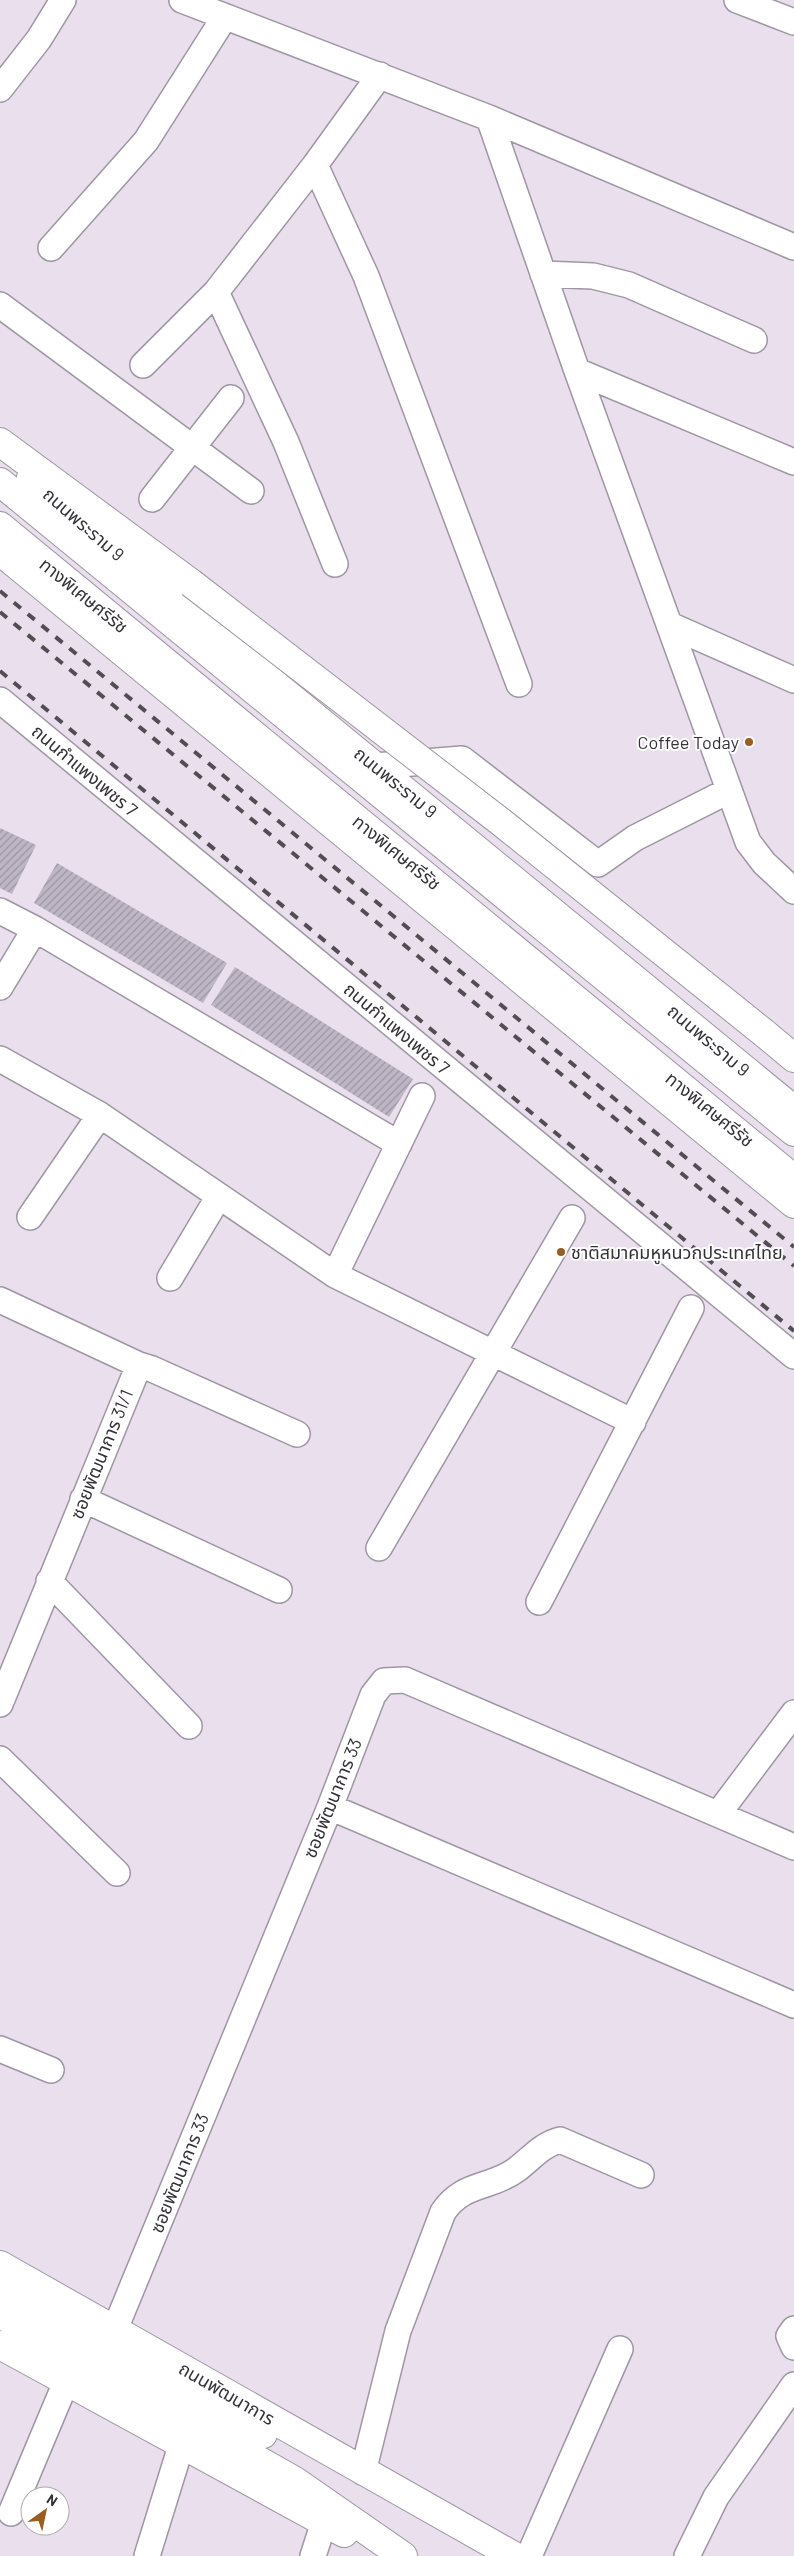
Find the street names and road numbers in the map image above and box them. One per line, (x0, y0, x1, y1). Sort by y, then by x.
street label: ถนนพระราม 9 (39, 483, 129, 565)
street label: ทางพิเศษศรีรัช (35, 553, 133, 637)
street label: ถนนกำแพงเพชร 7 (28, 719, 143, 821)
street label: ถนนพระราม 9 (350, 742, 442, 822)
street label: ทางพิเศษศรีรัช (348, 810, 446, 894)
street label: ถนนกำแพงเพชร 7 (340, 977, 455, 1079)
street label: ถนนพระราม 9 (663, 999, 755, 1081)
street label: ทางพิเศษศรีรัช (661, 1067, 759, 1151)
street label: ซอยพัฒนาการ 31/1 (65, 1386, 137, 1522)
street label: ซอยพัฒนาการ 33 (298, 1735, 366, 1861)
street label: ซอยพัฒนาการ 33 (145, 2110, 213, 2236)
street label: ถนนพัฒนาการ (175, 2357, 279, 2429)

